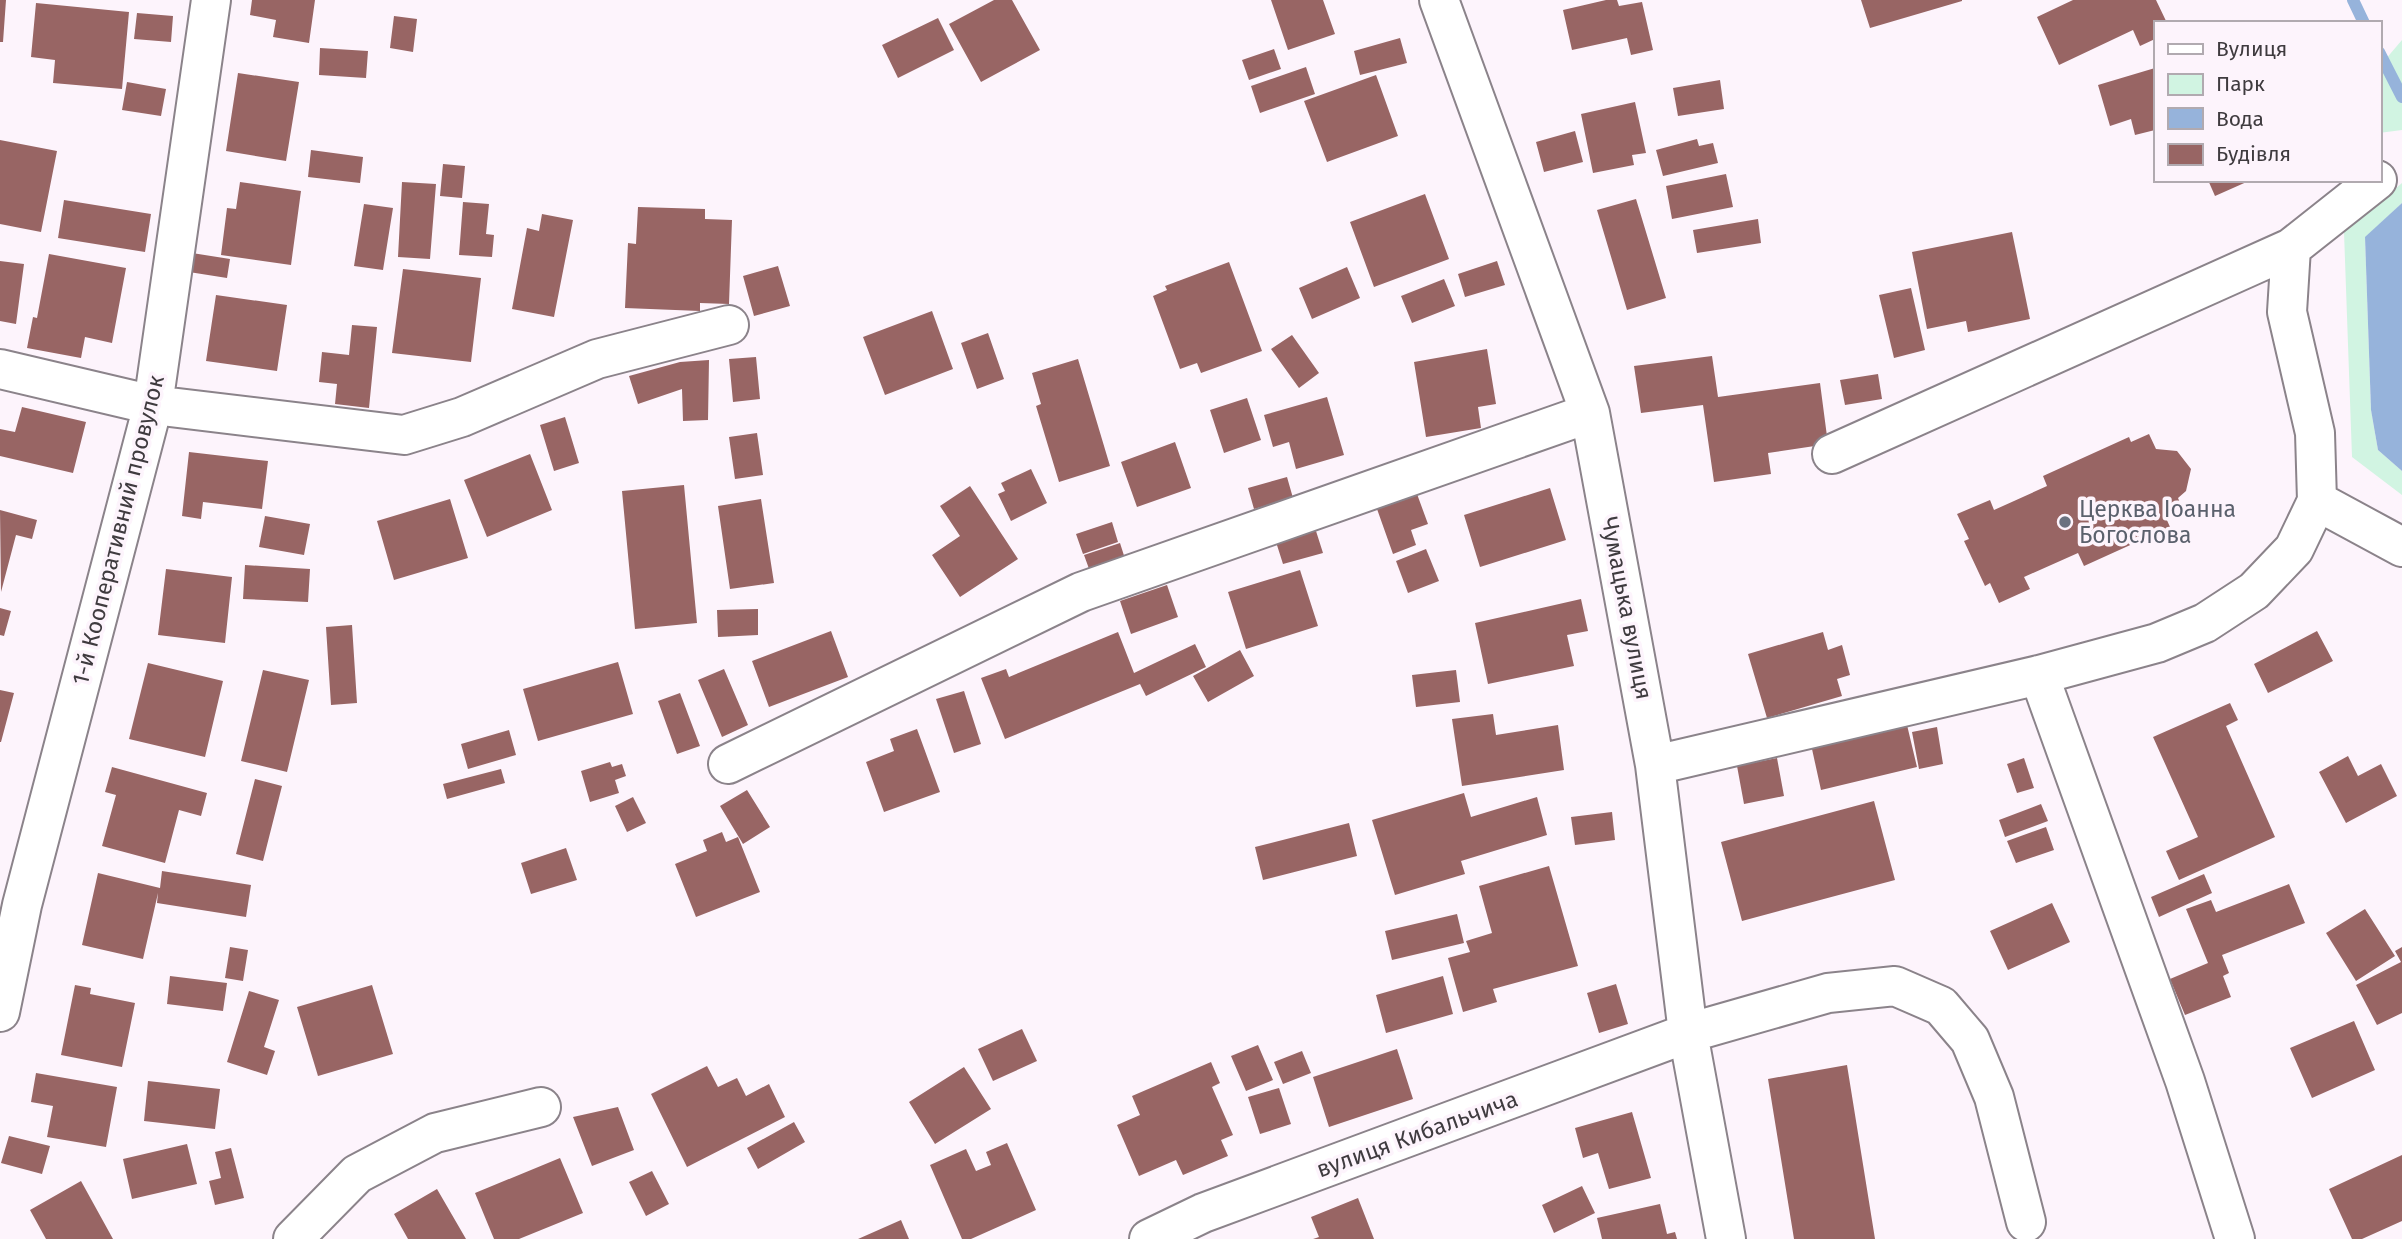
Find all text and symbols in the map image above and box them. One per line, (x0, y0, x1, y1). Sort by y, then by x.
legend (2154, 21, 2381, 182)
text: Вулиця (2216, 36, 2287, 62)
text: Парк (2216, 71, 2265, 97)
text: Вода (2216, 106, 2264, 132)
text: Будівля (2216, 141, 2291, 167)
street label: 1-й Кооперативний провулок (66, 372, 170, 688)
place label: Церква Іоанна Богослова (2079, 495, 2236, 549)
street label: Чумацька вулиця (1596, 514, 1658, 702)
marker: Церква Іоанна Богослова (2057, 514, 2073, 530)
street label: вулиця Кибальчича (1312, 1085, 1522, 1183)

